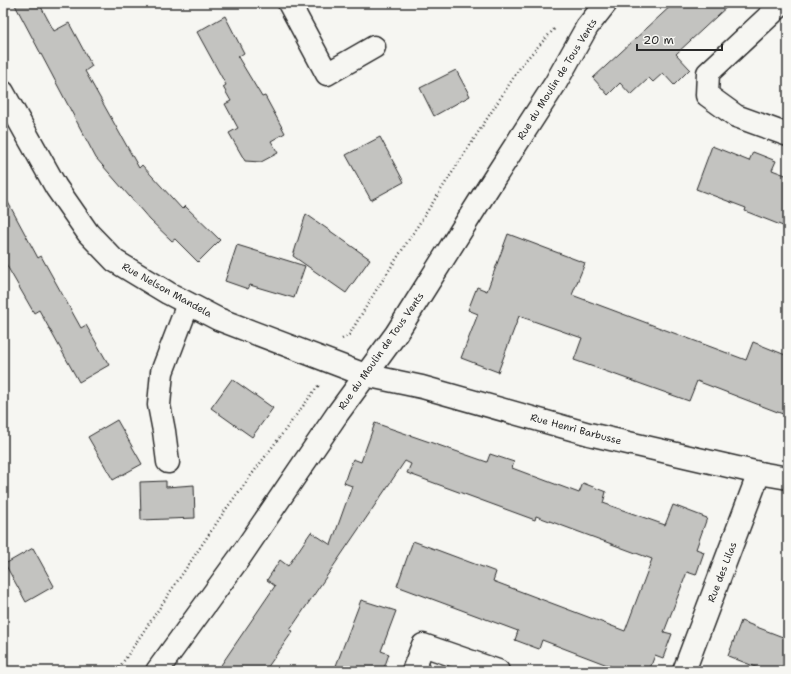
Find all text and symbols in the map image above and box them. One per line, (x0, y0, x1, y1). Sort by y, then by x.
street label: Rue du Moulin de Tous Vents (514, 16, 600, 142)
scale bar (637, 26, 722, 52)
text: 20 m (643, 32, 674, 48)
street label: Rue Nelson Mandela (120, 260, 215, 321)
street label: Rue du Moulin de Tous Vents (335, 290, 427, 412)
street label: Rue Henri Barbusse (529, 411, 623, 448)
street label: Rue des Lilas (705, 540, 739, 604)

